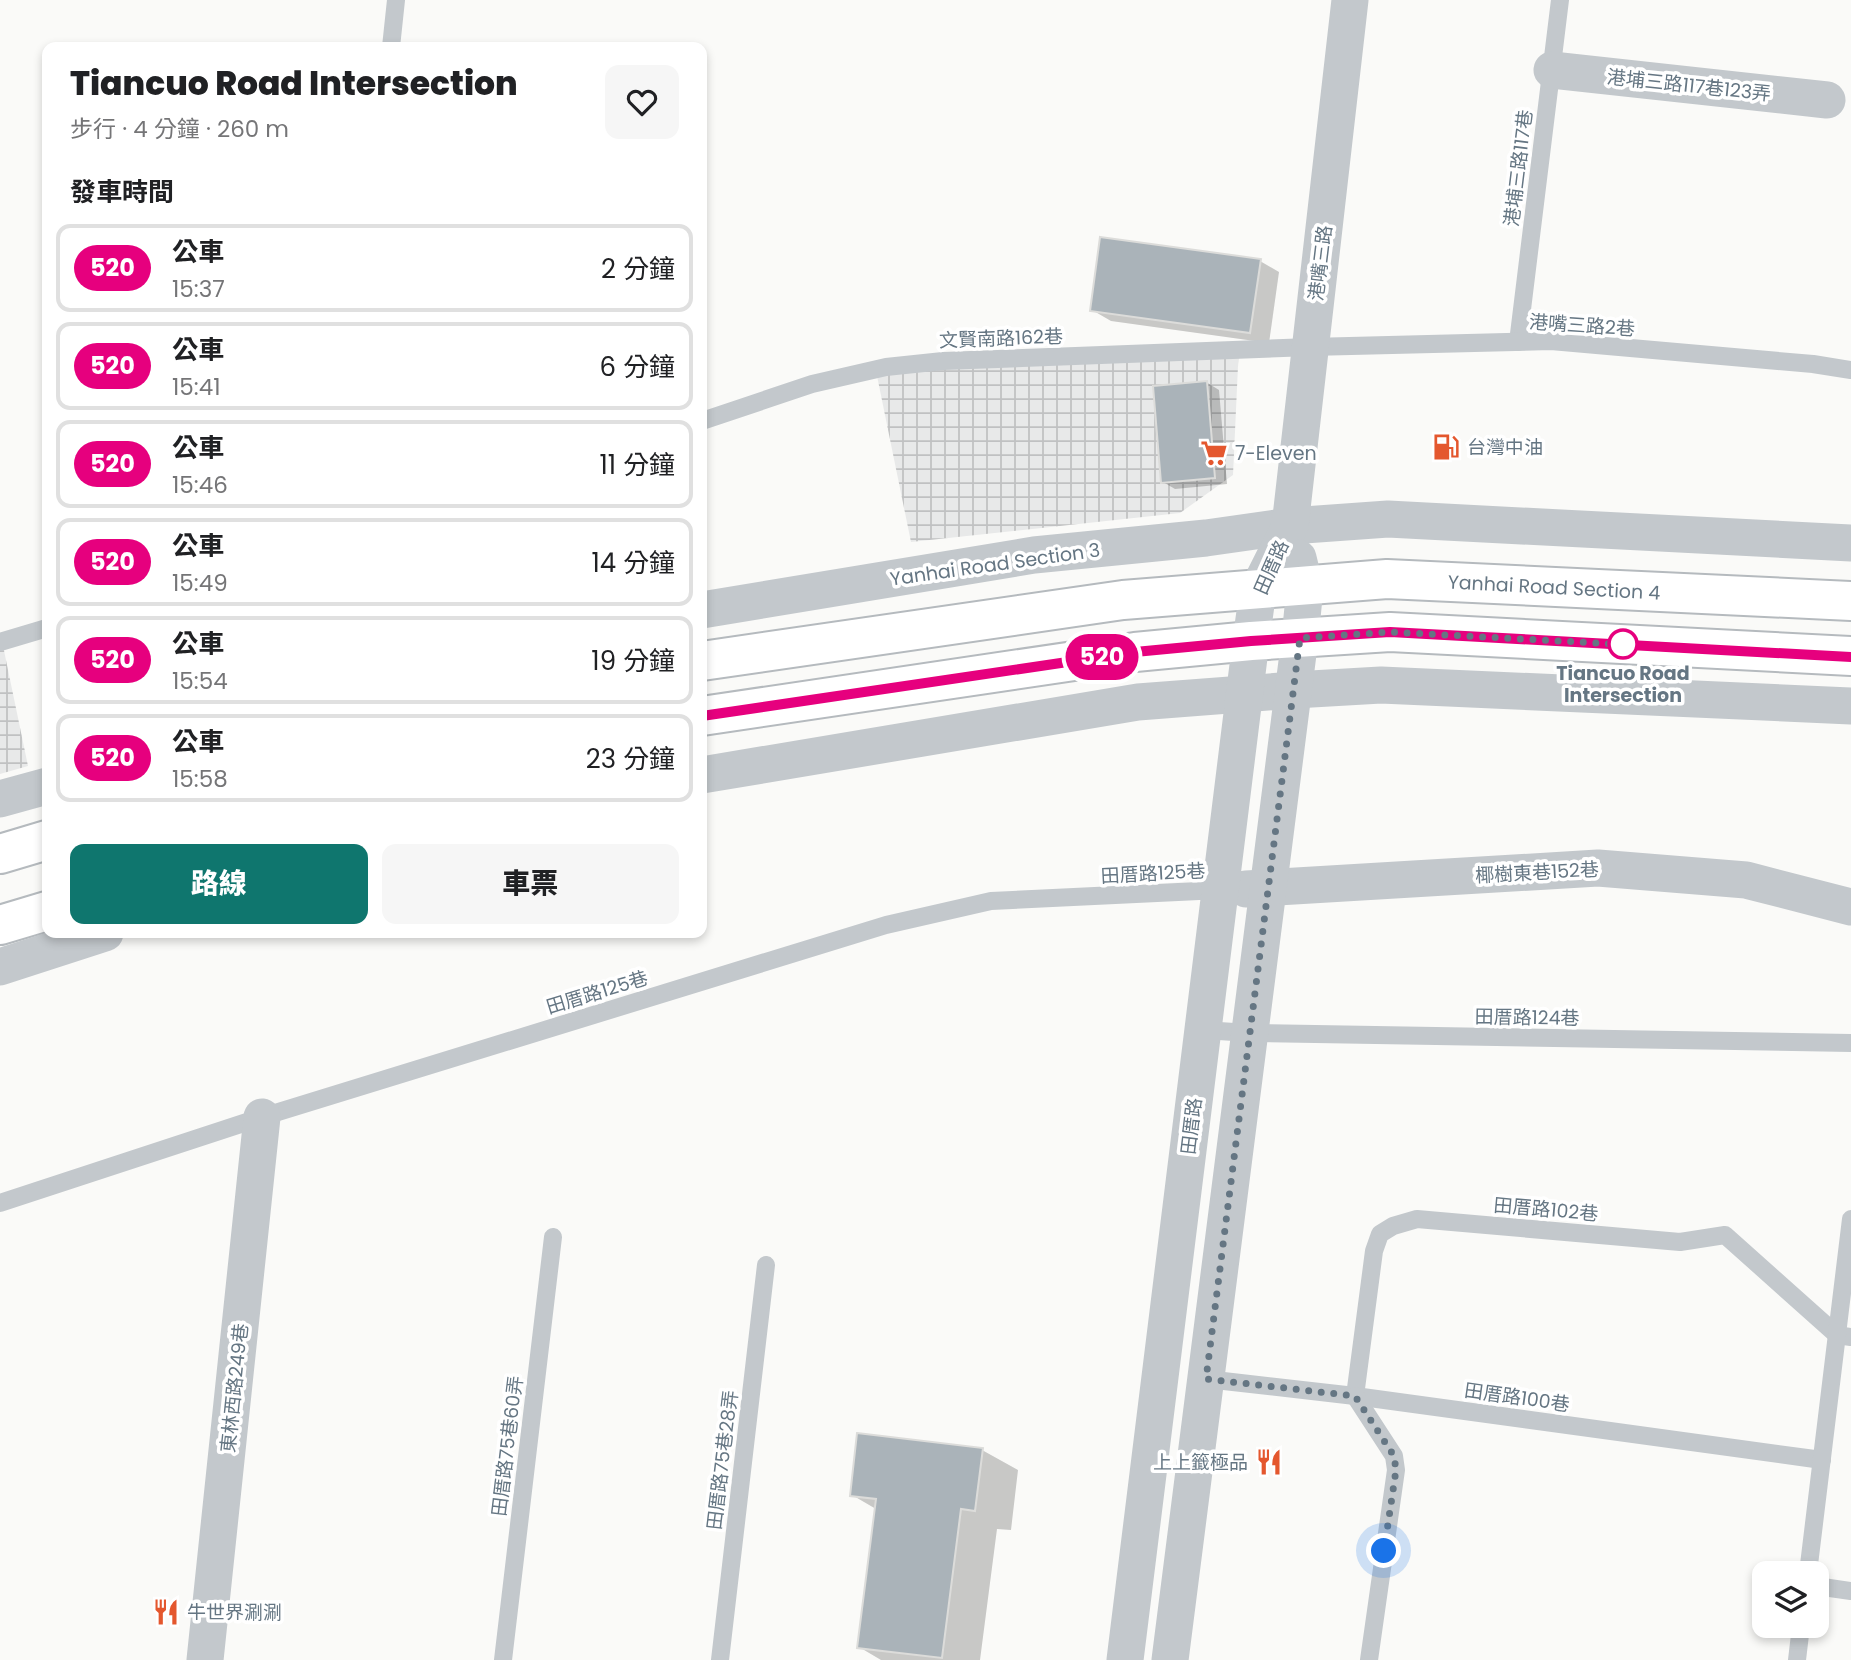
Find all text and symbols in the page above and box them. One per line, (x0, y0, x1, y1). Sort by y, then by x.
text: Tiancuo Road Intersection (70, 60, 518, 107)
street label: 港埔三路117巷123弄 (1606, 63, 1772, 108)
button: heart (605, 65, 679, 139)
street label: 港埔三路117巷 (1498, 108, 1539, 228)
text: 步行 · 4 分鐘 · 260 m (70, 113, 289, 145)
text: 發車時間 (70, 174, 174, 210)
street label: 港嘴三路 (1302, 224, 1339, 302)
text: 公車 (172, 234, 224, 270)
text: 520 (90, 251, 135, 284)
text: 2 分鐘 (601, 251, 675, 287)
text: 15:37 (172, 273, 225, 305)
street label: 港嘴三路2巷 (1528, 308, 1636, 343)
street label: 文賢南路162巷 (939, 323, 1063, 354)
text: 公車 (172, 332, 224, 368)
text: 520 (90, 349, 135, 382)
text: 6 分鐘 (600, 349, 675, 385)
text: 15:41 (172, 371, 221, 403)
text: 公車 (172, 430, 224, 466)
fuel station icon: 台灣中油 (1431, 432, 1461, 462)
place label: 台灣中油 (1467, 434, 1543, 461)
supermarket icon: 7-Eleven (1199, 438, 1229, 468)
place label: 7-Eleven (1235, 440, 1317, 467)
text: 520 (90, 447, 135, 480)
text: 11 分鐘 (599, 447, 675, 483)
text: 15:46 (172, 469, 228, 501)
text: 公車 (172, 528, 224, 564)
street label: Yanhai Road Section 3 (888, 536, 1102, 593)
street label: 田厝路 (1248, 536, 1295, 599)
text: 520 (90, 545, 135, 578)
text: 14 分鐘 (591, 545, 675, 581)
text: 15:49 (172, 567, 228, 599)
street label: Yanhai Road Section 4 (1447, 568, 1661, 607)
text: 公車 (172, 626, 224, 662)
marker: Tiancuo Road Intersection (1608, 629, 1638, 659)
line badge: 520 (1062, 634, 1142, 680)
text: 520 (1080, 640, 1124, 673)
text: 520 (90, 643, 135, 676)
text: 19 分鐘 (591, 643, 675, 679)
place label: Tiancuo Road Intersection (1556, 660, 1690, 709)
text: 15:54 (172, 665, 228, 697)
text: 公車 (172, 724, 224, 760)
text: 520 (90, 741, 135, 774)
text: 23 分鐘 (586, 741, 675, 777)
text: 15:58 (172, 763, 228, 795)
button: 路線 (70, 844, 368, 924)
button: 車票 (382, 844, 679, 924)
street label: 椰樹東巷152巷 (1474, 856, 1600, 889)
street label: 田厝路125巷 (1100, 857, 1206, 890)
street label: 田厝路125巷 (543, 964, 651, 1021)
street label: 田厝路124巷 (1474, 1003, 1580, 1032)
street label: 田厝路 (1175, 1096, 1208, 1156)
street label: 田厝路102巷 (1493, 1191, 1599, 1228)
street label: 東林西路249巷 (214, 1322, 255, 1454)
street label: 田厝路75巷60弄 (485, 1374, 530, 1518)
street label: 田厝路100巷 (1463, 1377, 1571, 1418)
street label: 田厝路75巷28弄 (701, 1389, 744, 1531)
restaurant icon: 上上籤極品 (1254, 1447, 1284, 1477)
place label: 上上籤極品 (1153, 1449, 1248, 1476)
your location (1366, 1533, 1401, 1568)
map controls (1752, 1561, 1829, 1638)
button: layers (1752, 1561, 1829, 1638)
restaurant icon: 牛世界涮涮 (151, 1597, 181, 1627)
place label: 牛世界涮涮 (187, 1599, 282, 1626)

